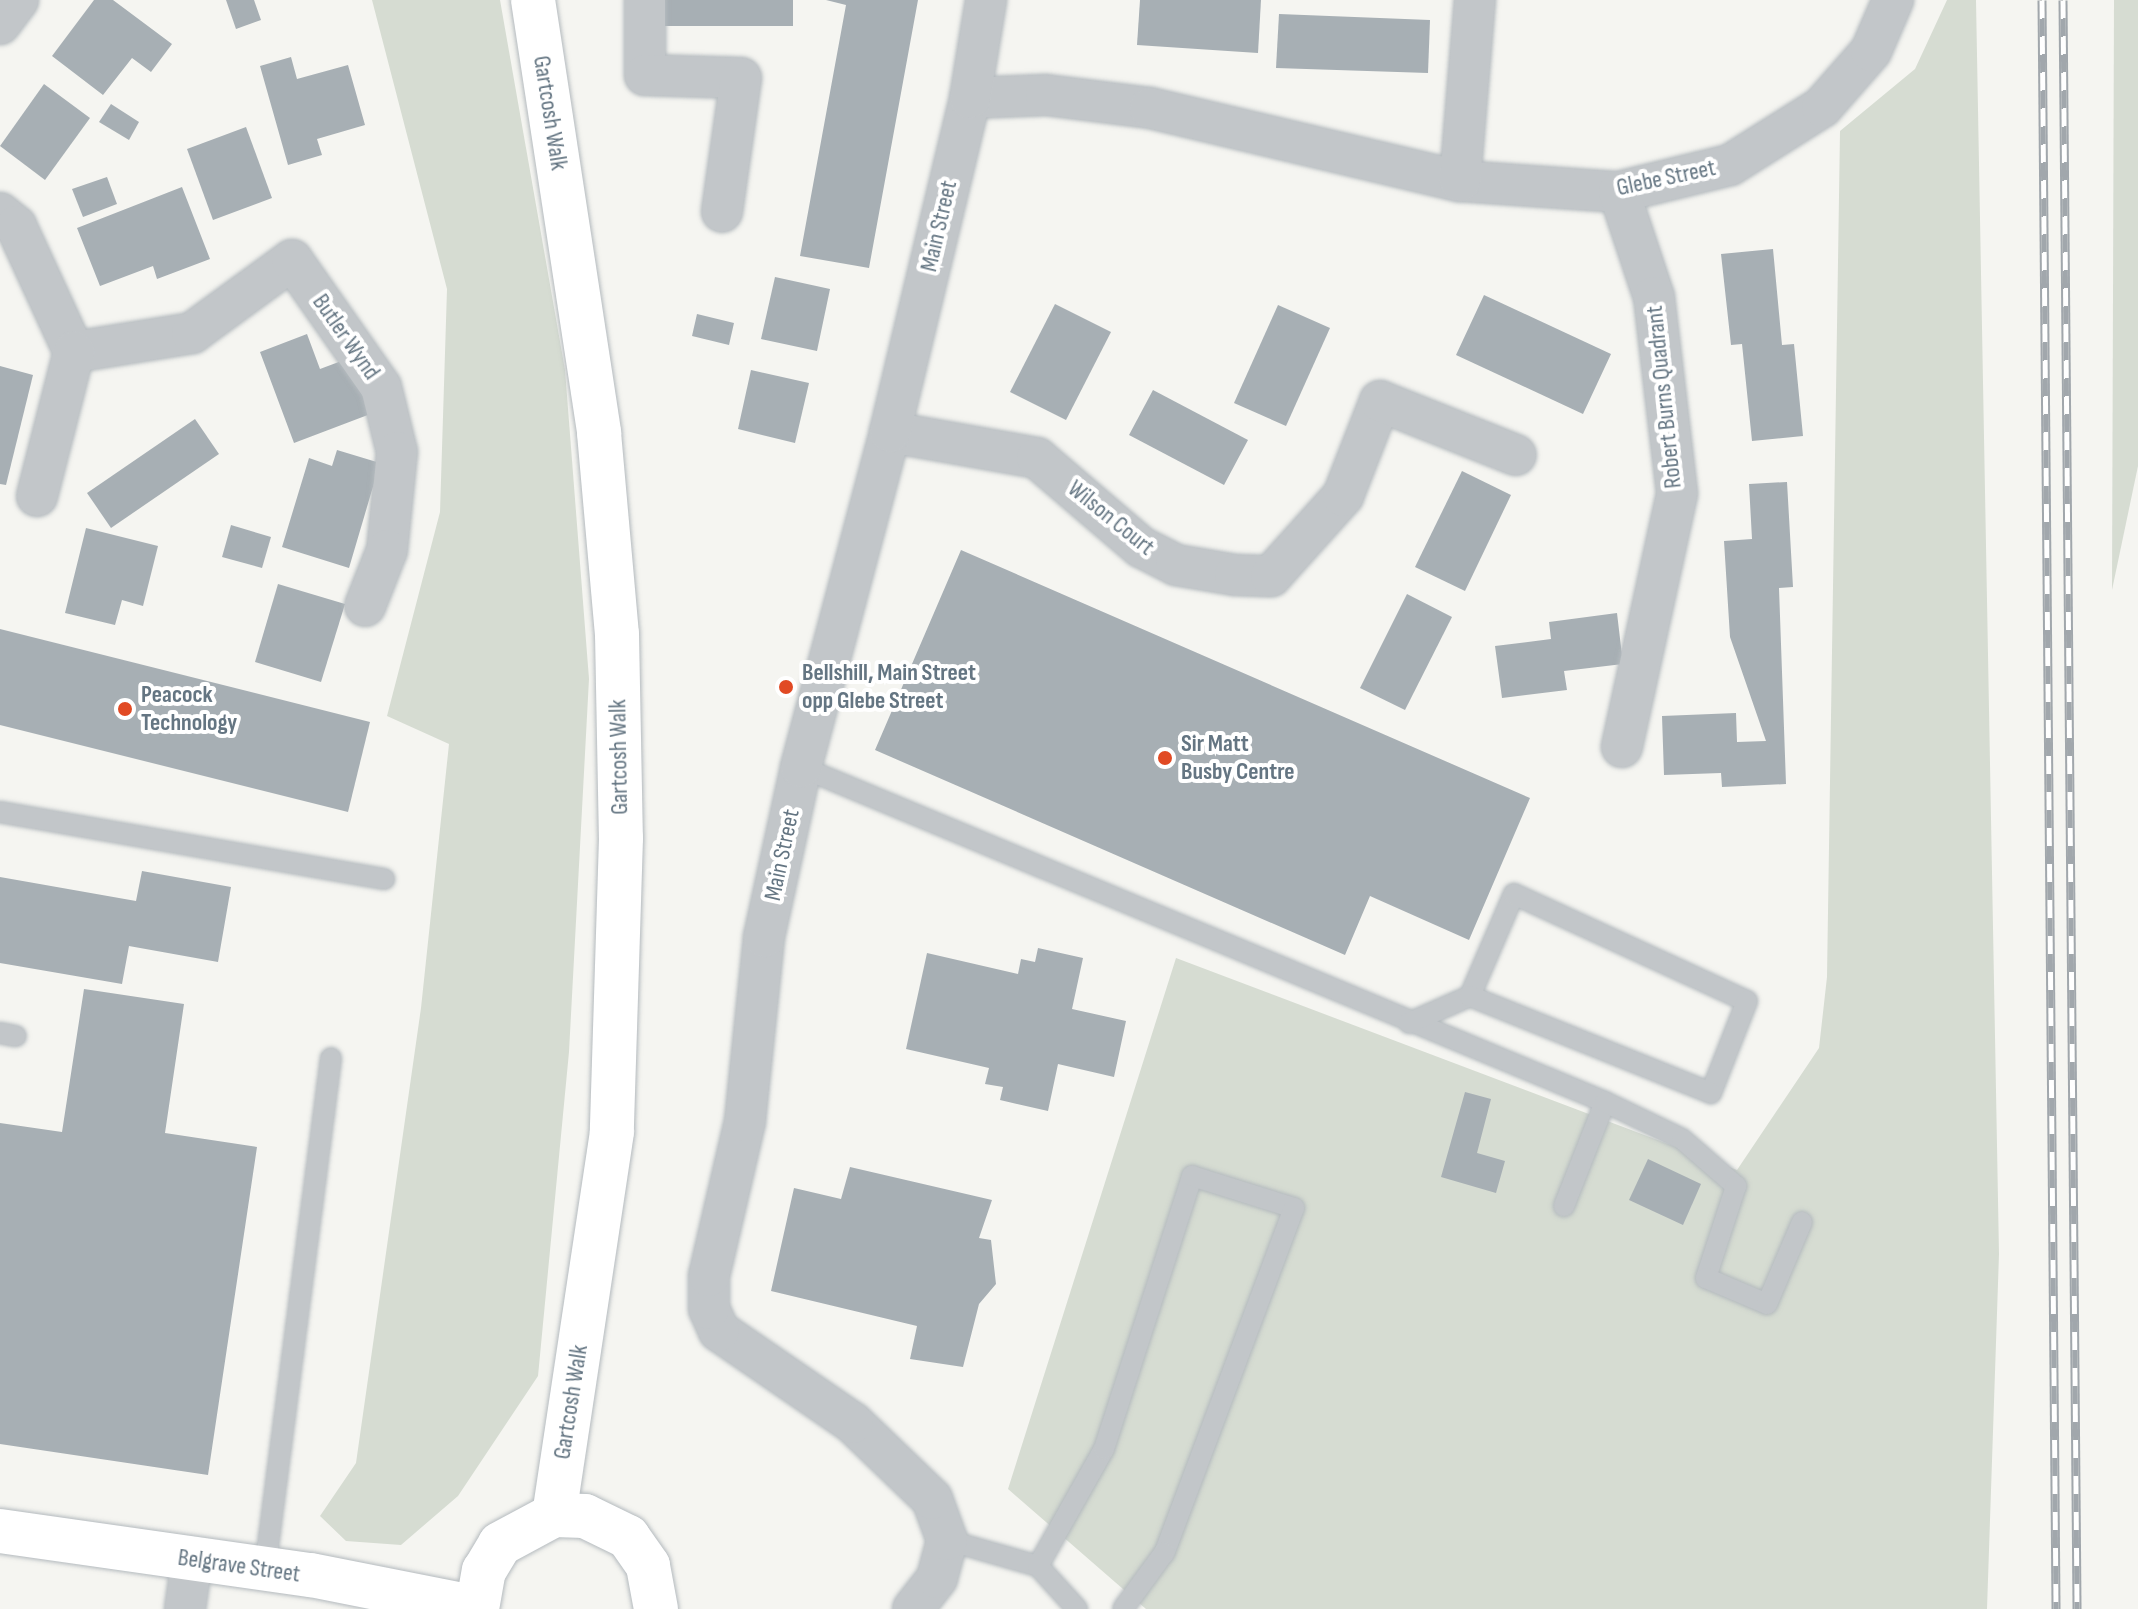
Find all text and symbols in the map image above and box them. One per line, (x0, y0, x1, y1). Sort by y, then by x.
street label: Gartcosh Walk (527, 54, 573, 172)
street label: Glebe Street (1614, 153, 1718, 203)
street label: Main Street (915, 178, 963, 274)
street label: Butler Wynd (306, 289, 386, 385)
street label: Robert Burns Quadrant (1640, 304, 1688, 490)
street label: Wilson Court (1062, 474, 1160, 562)
place label: Bellshill, Main Street opp Glebe Street (802, 659, 976, 715)
marker: Bellshill, Main Street opp Glebe Street (777, 678, 795, 696)
place label: Peacock Technology (141, 681, 237, 737)
street label: Gartcosh Walk (604, 699, 634, 815)
marker: Peacock Technology (116, 700, 134, 718)
place label: Sir Matt Busby Centre (1181, 730, 1295, 786)
marker: Sir Matt Busby Centre (1156, 749, 1174, 767)
street label: Main Street (758, 807, 806, 903)
street label: Gartcosh Walk (548, 1343, 594, 1461)
street label: Belgrave Street (176, 1543, 302, 1589)

